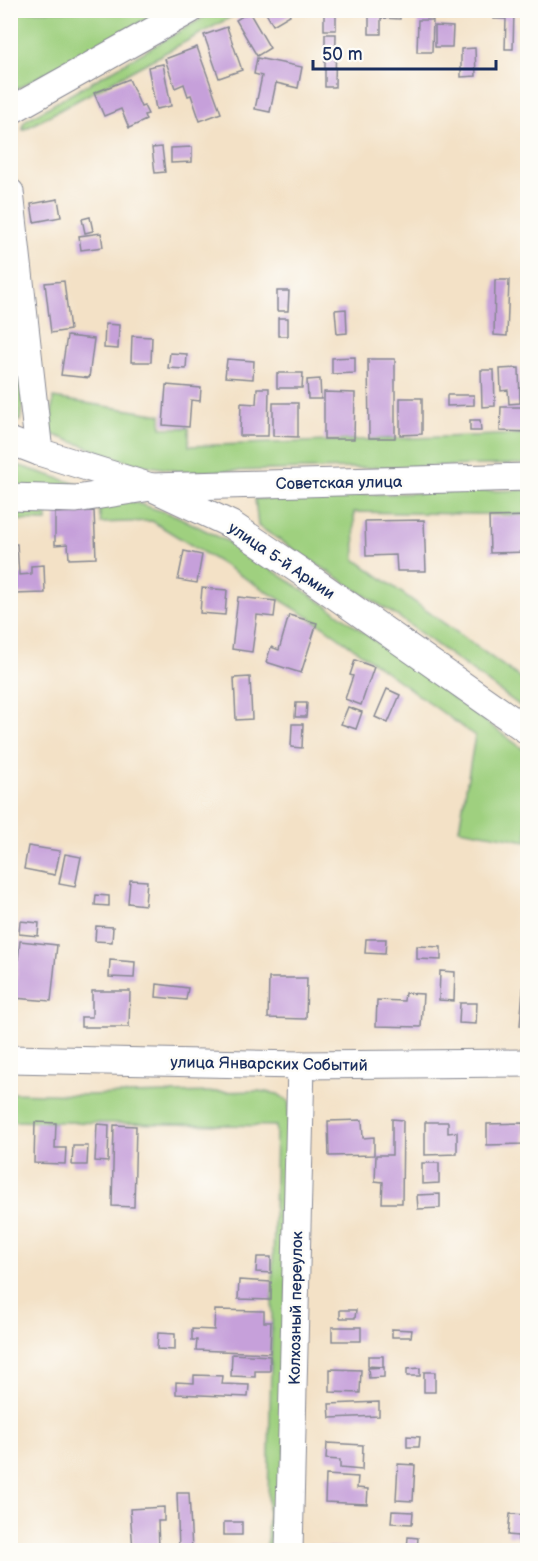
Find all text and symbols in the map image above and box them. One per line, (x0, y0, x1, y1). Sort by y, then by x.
scale bar (313, 33, 496, 71)
text: 50 m (322, 44, 363, 65)
street label: Советская улица (276, 473, 403, 494)
street label: улица 5-й Армии (224, 519, 338, 604)
street label: улица Январских Событий (170, 1053, 368, 1076)
street label: Колхозный переулок (286, 1230, 307, 1385)

